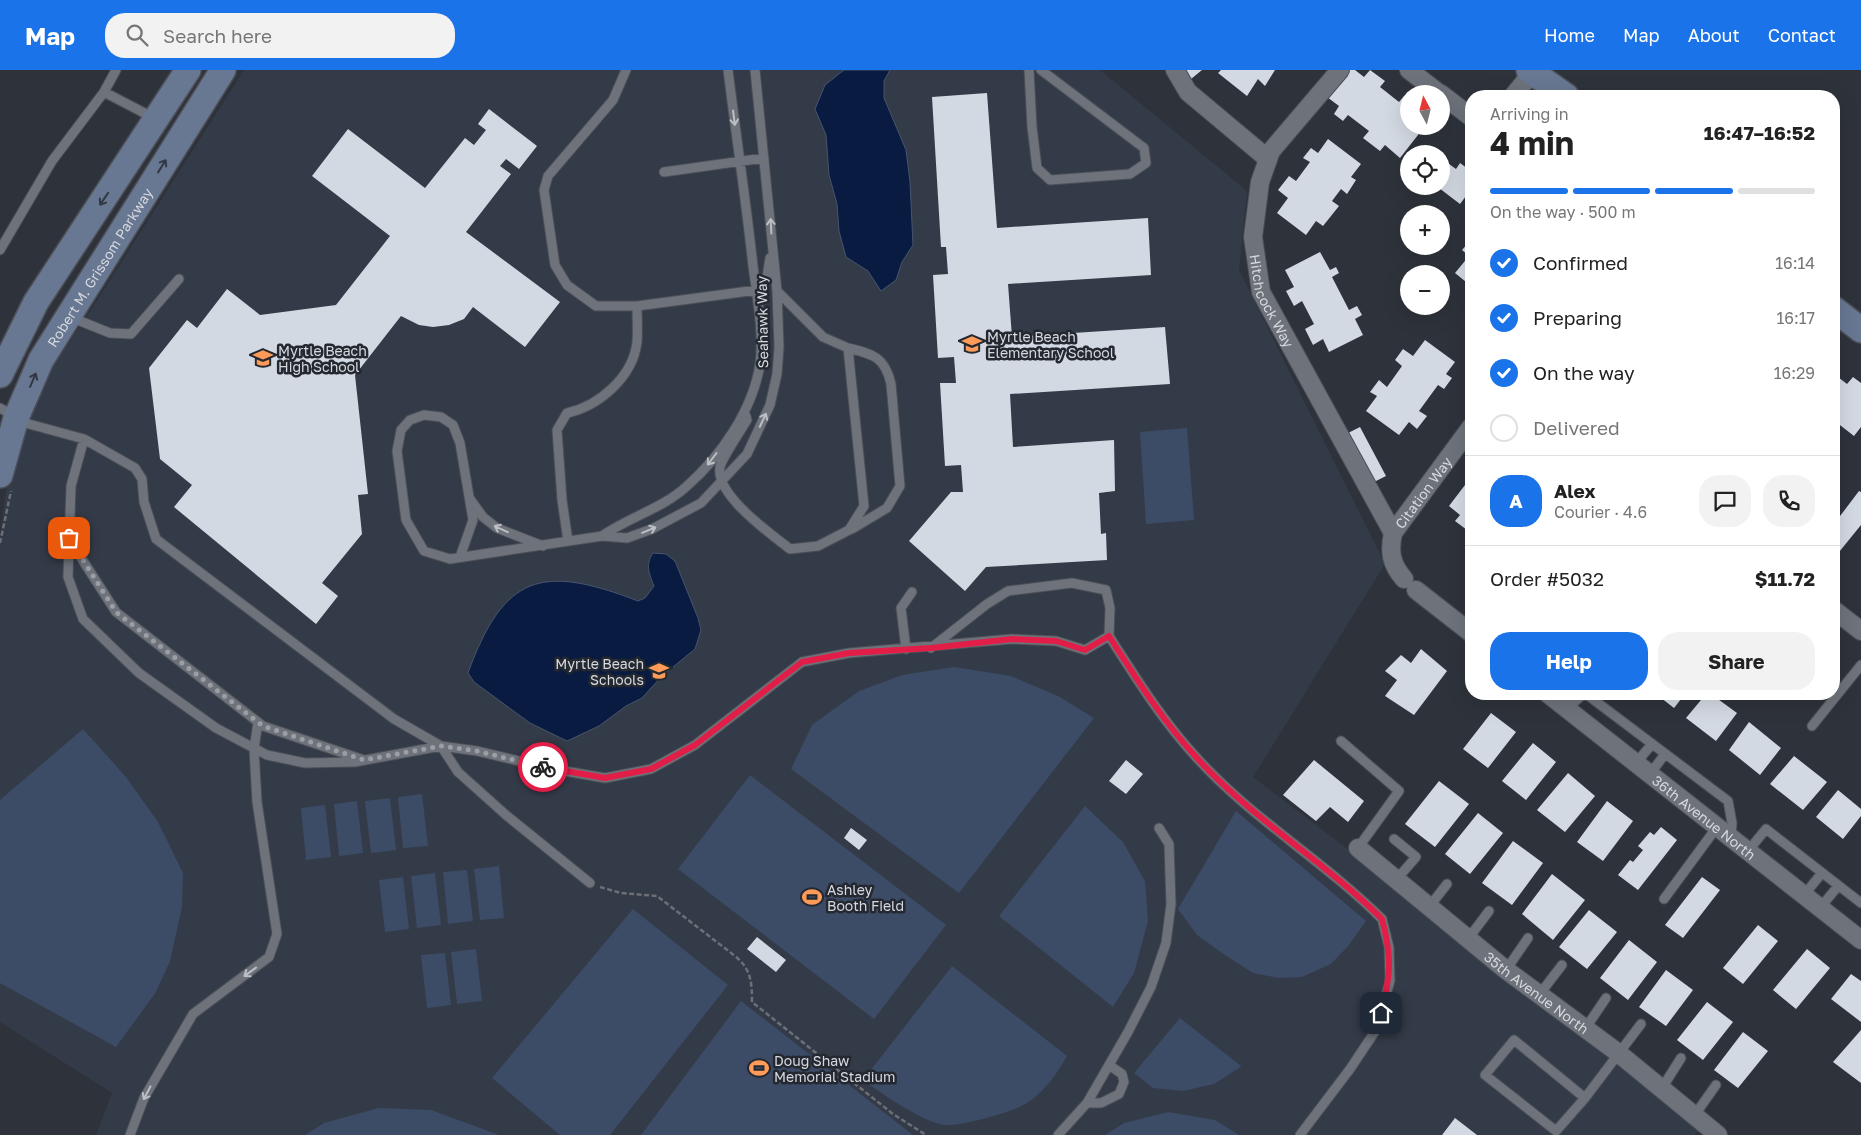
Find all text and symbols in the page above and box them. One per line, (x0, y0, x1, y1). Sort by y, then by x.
search box (105, 13, 455, 58)
text: Map (25, 21, 75, 50)
icon: search (123, 21, 151, 49)
text: Search here (163, 24, 272, 47)
text: Home (1544, 24, 1595, 46)
text: Map (1623, 24, 1660, 46)
text: About (1688, 24, 1740, 46)
text: Contact (1768, 24, 1836, 46)
north arrow (1400, 85, 1450, 135)
map controls (1400, 85, 1450, 315)
text: Arriving in (1490, 104, 1569, 124)
one-way arrow (729, 110, 739, 126)
text: 16:47–16:52 (1704, 121, 1815, 144)
text: 4 min (1490, 124, 1574, 162)
button: locate (1400, 145, 1450, 195)
one-way arrow (157, 159, 167, 173)
street label: Robert M. Grissom Parkway (43, 184, 156, 350)
one-way arrow (99, 191, 109, 205)
text: On the way · 500 m (1490, 202, 1636, 222)
button: + (1400, 205, 1450, 255)
one-way arrow (766, 218, 775, 234)
icon: check (1490, 249, 1518, 277)
text: Confirmed (1533, 251, 1628, 274)
street label: Hitchcock Way (1247, 253, 1298, 350)
text: 16:14 (1775, 253, 1815, 273)
button: − (1400, 265, 1450, 315)
street label: Seahawk Way (753, 275, 771, 368)
icon: check (1490, 304, 1518, 332)
text: Preparing (1533, 306, 1622, 329)
text: 16:17 (1777, 308, 1815, 328)
place label: Myrtle Beach Elementary School (987, 328, 1114, 361)
school or university icon: Myrtle Beach Elementary School (961, 333, 983, 355)
place label: Myrtle Beach High School (278, 342, 367, 375)
school or university icon: Myrtle Beach High School (252, 347, 274, 369)
icon: check (1490, 359, 1518, 387)
text: On the way (1533, 361, 1635, 384)
text: 16:29 (1774, 363, 1815, 383)
one-way arrow (28, 373, 38, 388)
one-way arrow (759, 413, 768, 428)
text: Delivered (1533, 416, 1620, 439)
one-way arrow (707, 452, 718, 465)
street label: Citation Way (1391, 453, 1455, 532)
button: chat (1699, 475, 1751, 527)
button: phone (1763, 475, 1815, 527)
text: Alex (1554, 479, 1595, 502)
text: A (1509, 489, 1523, 512)
text: Courier · 4.6 (1554, 502, 1647, 522)
pin (48, 517, 90, 559)
icon: bag (55, 524, 83, 552)
one-way arrow (494, 524, 509, 533)
one-way arrow (641, 524, 656, 534)
text: Order #5032 (1490, 567, 1604, 590)
text: $11.72 (1755, 567, 1815, 590)
button: Help (1490, 632, 1648, 690)
button: Share (1658, 632, 1815, 690)
place label: Myrtle Beach Schools (555, 655, 644, 688)
school or university icon: Myrtle Beach Schools (648, 660, 670, 682)
courier (518, 742, 568, 792)
icon: bike (529, 753, 557, 781)
street label: 36th Avenue North (1650, 771, 1759, 863)
place label: Ashley Booth Field (827, 881, 904, 914)
sports icon: Ashley Booth Field (801, 886, 823, 908)
street label: 35th Avenue North (1481, 948, 1592, 1037)
one-way arrow (244, 966, 257, 977)
pin (1360, 992, 1402, 1034)
icon: home (1367, 999, 1395, 1027)
place label: Doug Shaw Memorial Stadium (774, 1052, 895, 1085)
sports icon: Doug Shaw Memorial Stadium (748, 1057, 770, 1079)
one-way arrow (142, 1085, 151, 1100)

